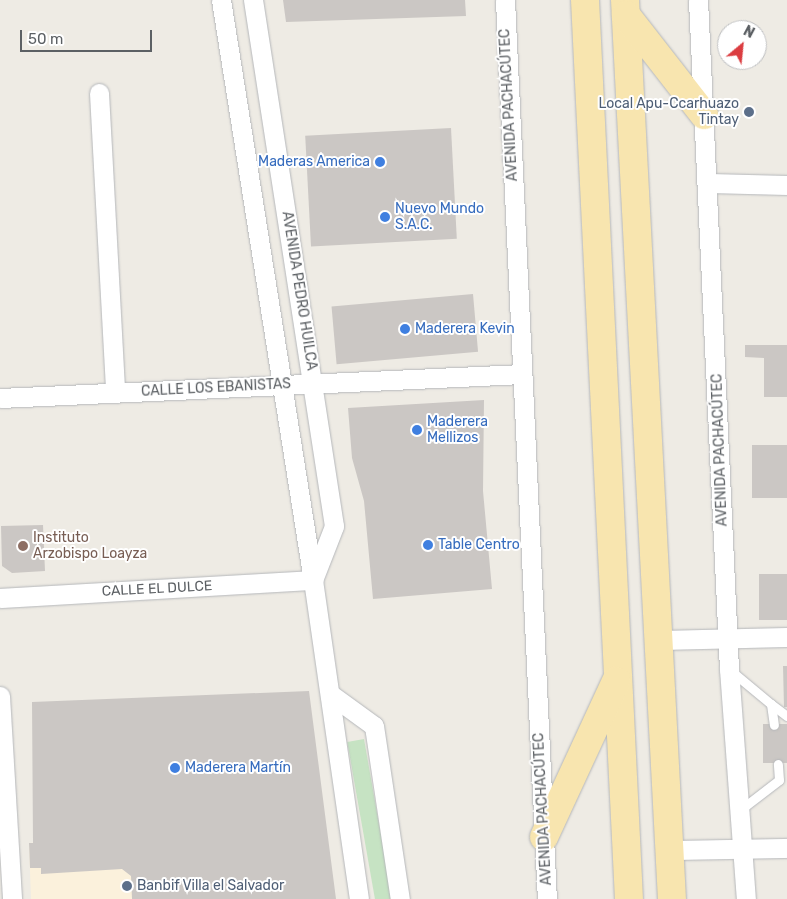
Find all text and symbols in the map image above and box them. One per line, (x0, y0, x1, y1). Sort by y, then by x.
scale bar (22, 20, 155, 52)
north arrow (717, 20, 767, 70)
text: N (740, 22, 757, 42)
street label: AVENIDA PACHACÚTEC (497, 28, 521, 182)
text: 50 m (28, 30, 63, 48)
place label: Local Apu-Ccarhuazo Tintay (598, 96, 739, 128)
marker: Local Apu-Ccarhuazo Tintay (743, 106, 755, 118)
place label: Maderas America (258, 154, 370, 170)
marker: Maderas America (374, 156, 386, 168)
place label: Nuevo Mundo S.A.C. (395, 201, 484, 233)
street label: AVENIDA PEDRO HUILCA (278, 210, 320, 372)
marker: Nuevo Mundo S.A.C. (379, 211, 391, 223)
place label: Maderera Kevin (415, 321, 515, 337)
marker: Maderera Kevin (399, 323, 411, 335)
street label: AVENIDA PACHACÚTEC (709, 373, 731, 527)
street label: CALLE LOS EBANISTAS (141, 376, 291, 400)
place label: Maderera Mellizos (427, 414, 488, 447)
marker: Maderera Mellizos (411, 424, 423, 436)
place label: Instituto Arzobispo Loayza (33, 530, 147, 562)
place label: Table Centro (438, 537, 520, 553)
marker: Table Centro (422, 539, 434, 551)
marker: Instituto Arzobispo Loayza (17, 540, 29, 552)
street label: CALLE EL DULCE (101, 578, 213, 600)
street label: AVENIDA PACHACÚTEC (531, 732, 555, 886)
place label: Maderera Martín (185, 760, 291, 776)
marker: Maderera Martín (169, 762, 181, 774)
place label: Banbif Villa el Salvador (137, 878, 285, 894)
marker: Banbif Villa el Salvador (121, 880, 133, 892)

